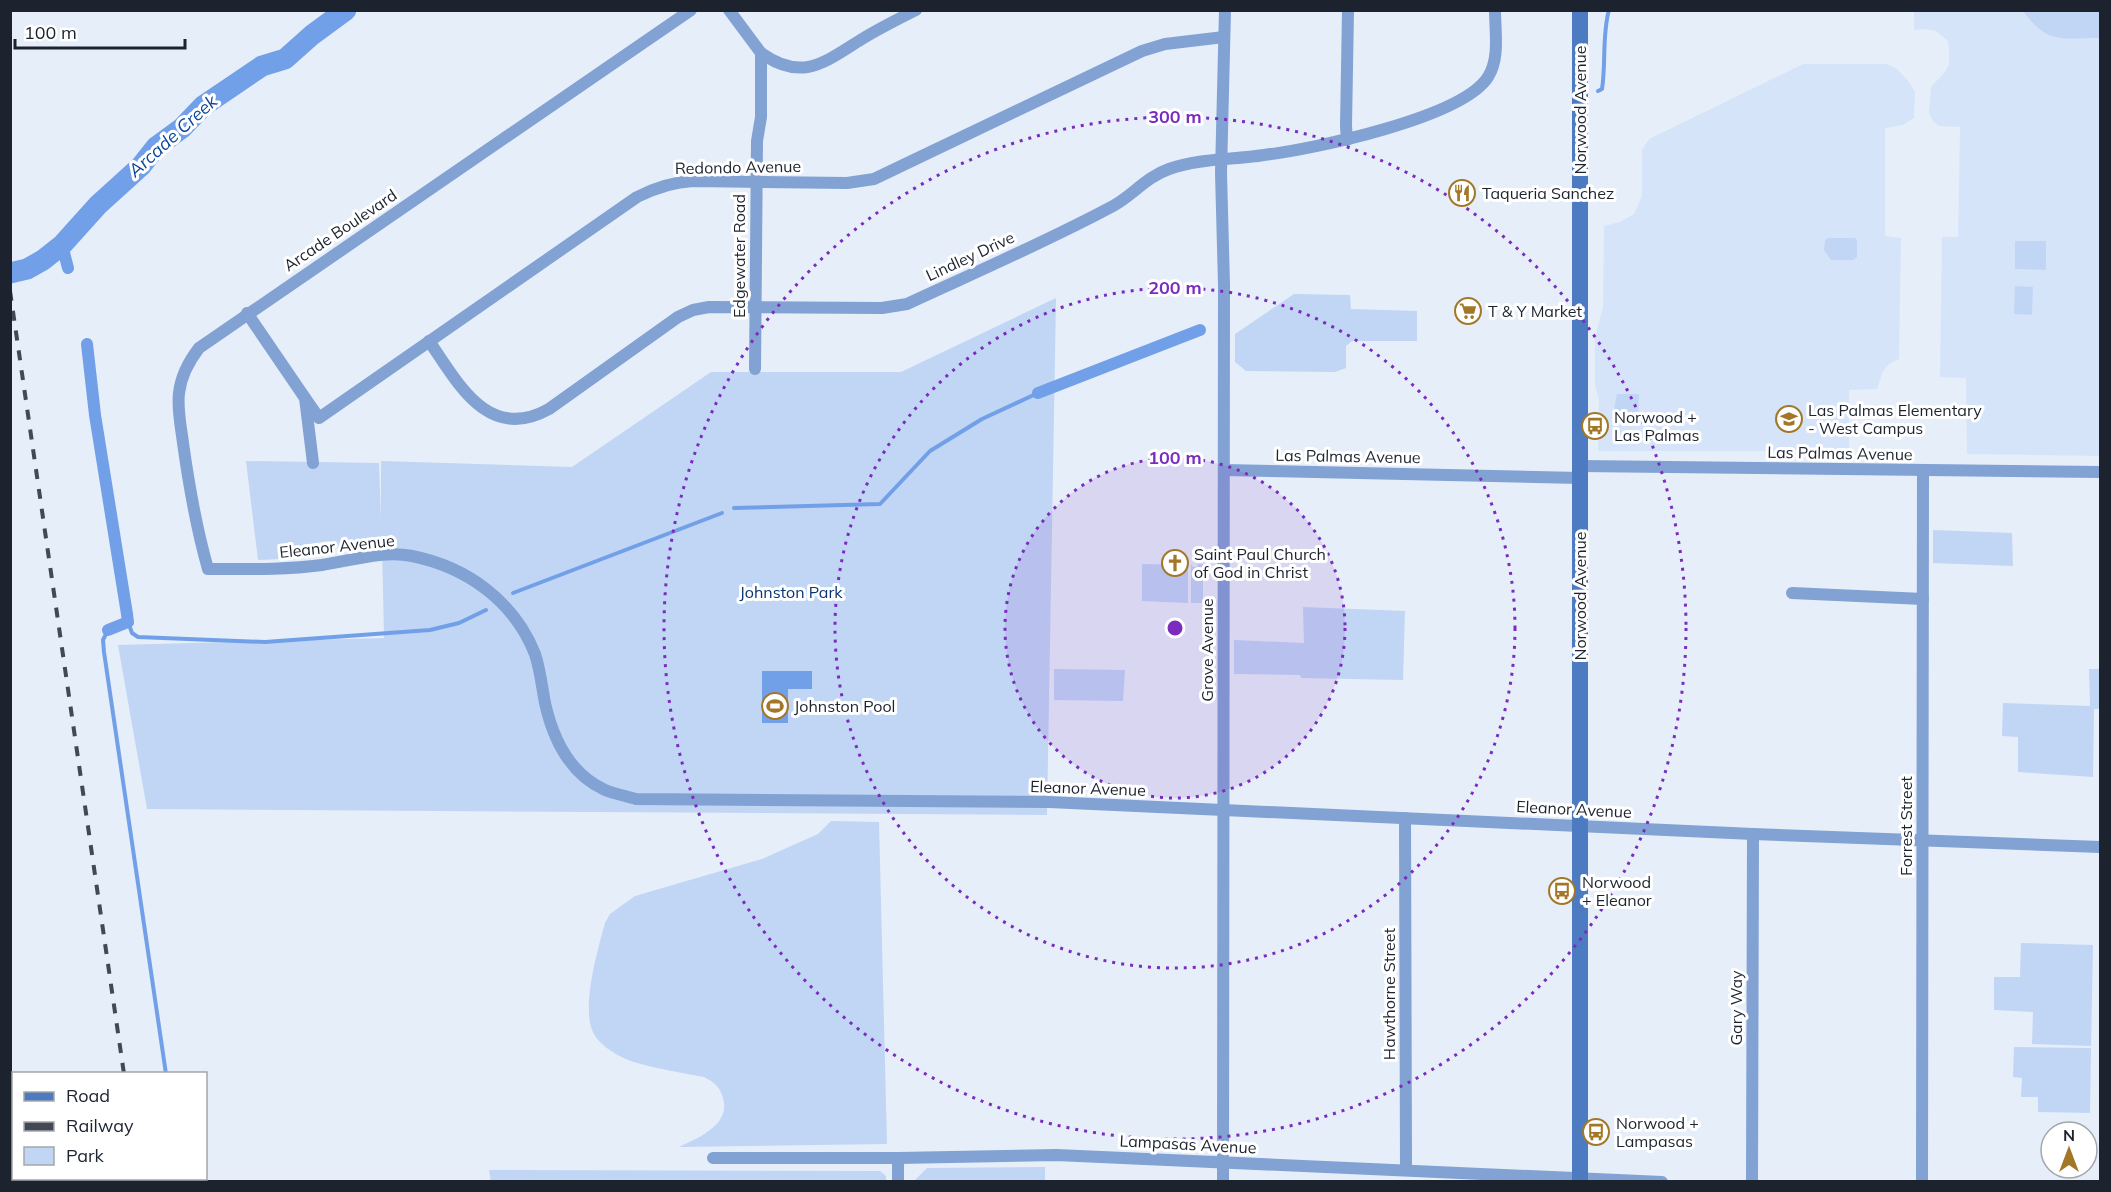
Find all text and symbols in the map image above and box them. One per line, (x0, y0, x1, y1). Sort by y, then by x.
scale bar (15, 12, 184, 50)
text: 100 m (24, 21, 77, 44)
street label: Norwood Avenue (1570, 46, 1590, 174)
water label: Arcade Creek (123, 89, 223, 182)
text: 300 m (1148, 105, 1202, 128)
street label: Redondo Avenue (675, 156, 801, 178)
restaurant icon: Taqueria Sanchez (1447, 178, 1477, 208)
place label: Taqueria Sanchez (1482, 183, 1614, 203)
street label: Arcade Boulevard (280, 185, 400, 275)
street label: Edgewater Road (729, 194, 749, 318)
street label: Lindley Drive (923, 227, 1017, 285)
text: 200 m (1148, 276, 1202, 299)
supermarket icon: T & Y Market (1453, 296, 1483, 326)
place label: T & Y Market (1488, 301, 1583, 321)
place label: Las Palmas Elementary - West Campus (1808, 400, 1982, 438)
school or university icon: Las Palmas Elementary - West Campus (1774, 404, 1804, 434)
place label: Norwood + Las Palmas (1614, 407, 1700, 445)
bus stop icon: Norwood + Las Palmas (1580, 411, 1610, 441)
street label: Las Palmas Avenue (1767, 442, 1913, 464)
street label: Las Palmas Avenue (1275, 445, 1421, 467)
text: 100 m (1148, 446, 1202, 469)
street label: Eleanor Avenue (278, 530, 396, 562)
street label: Norwood Avenue (1570, 532, 1590, 660)
place label: Saint Paul Church of God in Christ (1194, 544, 1326, 582)
church icon: Saint Paul Church of God in Christ (1160, 548, 1190, 578)
park label: Johnston Park (740, 582, 843, 602)
street label: Grove Avenue (1197, 598, 1217, 702)
centre of rings (1165, 618, 1185, 638)
sports icon: Johnston Pool (760, 691, 790, 721)
place label: Johnston Pool (794, 696, 895, 716)
street label: Eleanor Avenue (1030, 776, 1146, 800)
street label: Forrest Street (1896, 776, 1916, 876)
street label: Eleanor Avenue (1516, 796, 1632, 822)
place label: Norwood + Eleanor (1582, 872, 1652, 910)
bus stop icon: Norwood + Eleanor (1547, 876, 1577, 906)
street label: Hawthorne Street (1379, 927, 1399, 1060)
street label: Gary Way (1726, 970, 1746, 1046)
legend (12, 1072, 207, 1180)
text: Road (66, 1084, 110, 1107)
place label: Norwood + Lampasas (1616, 1113, 1699, 1151)
text: Railway (66, 1114, 134, 1137)
bus stop icon: Norwood + Lampasas (1581, 1117, 1611, 1147)
north arrow (2039, 1120, 2099, 1180)
text: N (2063, 1125, 2075, 1145)
street label: Lampasas Avenue (1119, 1130, 1257, 1158)
text: Park (66, 1144, 105, 1167)

